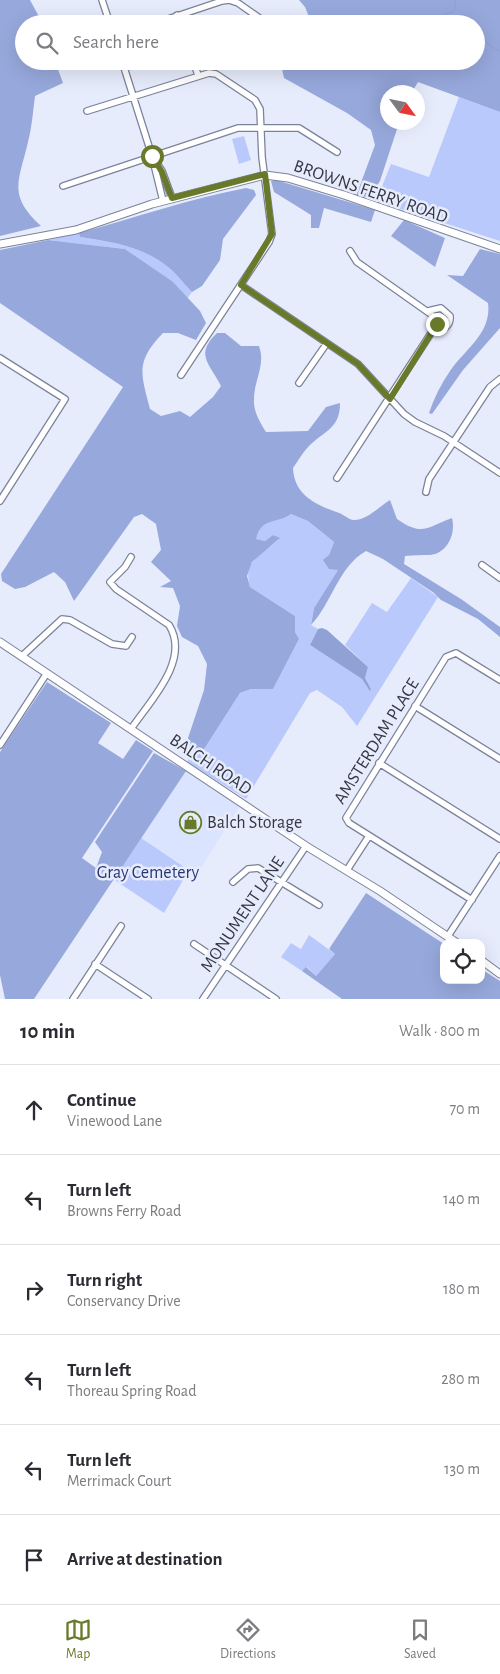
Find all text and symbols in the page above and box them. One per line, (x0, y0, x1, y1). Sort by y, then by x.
search box (15, 15, 485, 70)
icon: search (33, 29, 61, 57)
text: Search here (73, 33, 159, 52)
north arrow (380, 85, 425, 130)
route start (141, 145, 164, 168)
street label: BROWNS FERRY ROAD (291, 157, 450, 227)
route end (426, 313, 449, 336)
street label: AMSTERDAM PLACE (331, 675, 423, 807)
street label: BALCH ROAD (166, 731, 255, 799)
shop icon: Balch Storage (179, 810, 203, 834)
place label: Balch Storage (207, 814, 302, 832)
street label: MONUMENT LANE (198, 853, 288, 975)
park label: Gray Cemetery (97, 864, 199, 882)
map controls (440, 939, 485, 984)
button: locate (440, 939, 485, 984)
text: 10 min (20, 1021, 75, 1042)
text: Walk · 800 m (399, 1023, 480, 1039)
text: Continue (67, 1091, 136, 1110)
icon: ahead (20, 1096, 48, 1124)
text: 70 m (449, 1101, 480, 1117)
text: Vinewood Lane (67, 1113, 162, 1129)
text: Turn left (67, 1181, 131, 1200)
icon: left (20, 1186, 48, 1214)
text: 140 m (443, 1191, 480, 1207)
text: Browns Ferry Road (67, 1203, 181, 1219)
text: Turn right (67, 1271, 142, 1290)
icon: right (20, 1276, 48, 1304)
text: 180 m (443, 1281, 480, 1297)
text: Conservancy Drive (67, 1293, 181, 1309)
text: Turn left (67, 1361, 131, 1380)
icon: left (20, 1366, 48, 1394)
text: 280 m (441, 1371, 480, 1387)
text: Thoreau Spring Road (67, 1383, 197, 1399)
text: Turn left (67, 1451, 131, 1470)
icon: left (20, 1456, 48, 1484)
text: 130 m (444, 1461, 480, 1477)
text: Merrimack Court (67, 1473, 171, 1489)
icon: arrive (20, 1546, 48, 1574)
text: Arrive at destination (67, 1550, 223, 1569)
tab: Map (64, 1616, 92, 1663)
tab: Directions (220, 1616, 276, 1663)
tab: Saved (404, 1616, 436, 1663)

